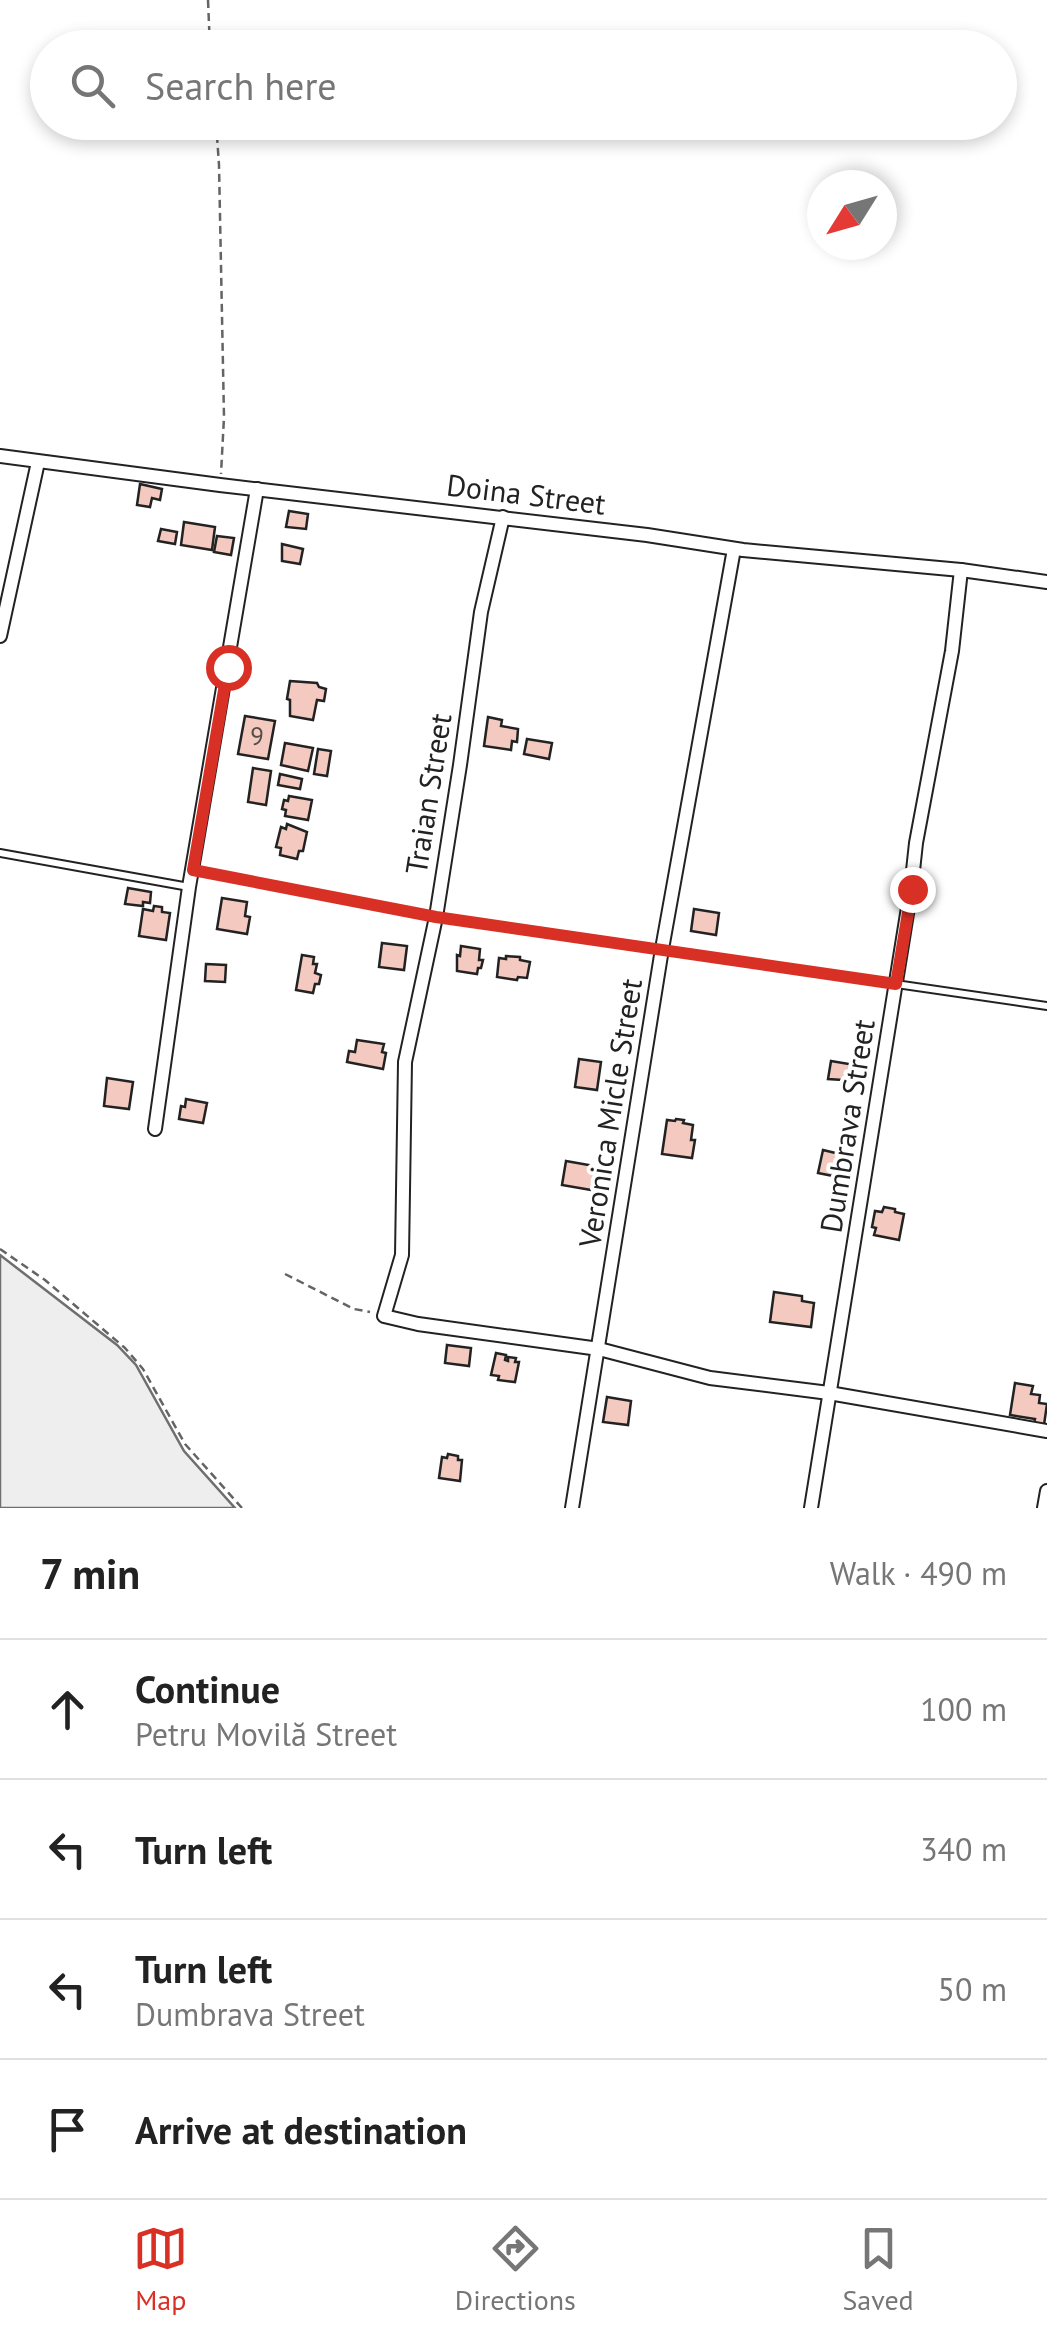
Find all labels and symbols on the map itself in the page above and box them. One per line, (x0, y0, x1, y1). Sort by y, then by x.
north arrow (807, 170, 897, 260)
street label: Doina Street (445, 464, 608, 523)
route start (206, 645, 252, 691)
street label: Traian Street (396, 710, 459, 877)
house number: 9 (250, 720, 264, 752)
route end (890, 867, 936, 913)
street label: Veronica Micle Street (569, 976, 650, 1251)
street label: Dumbrava Street (810, 1016, 883, 1235)

